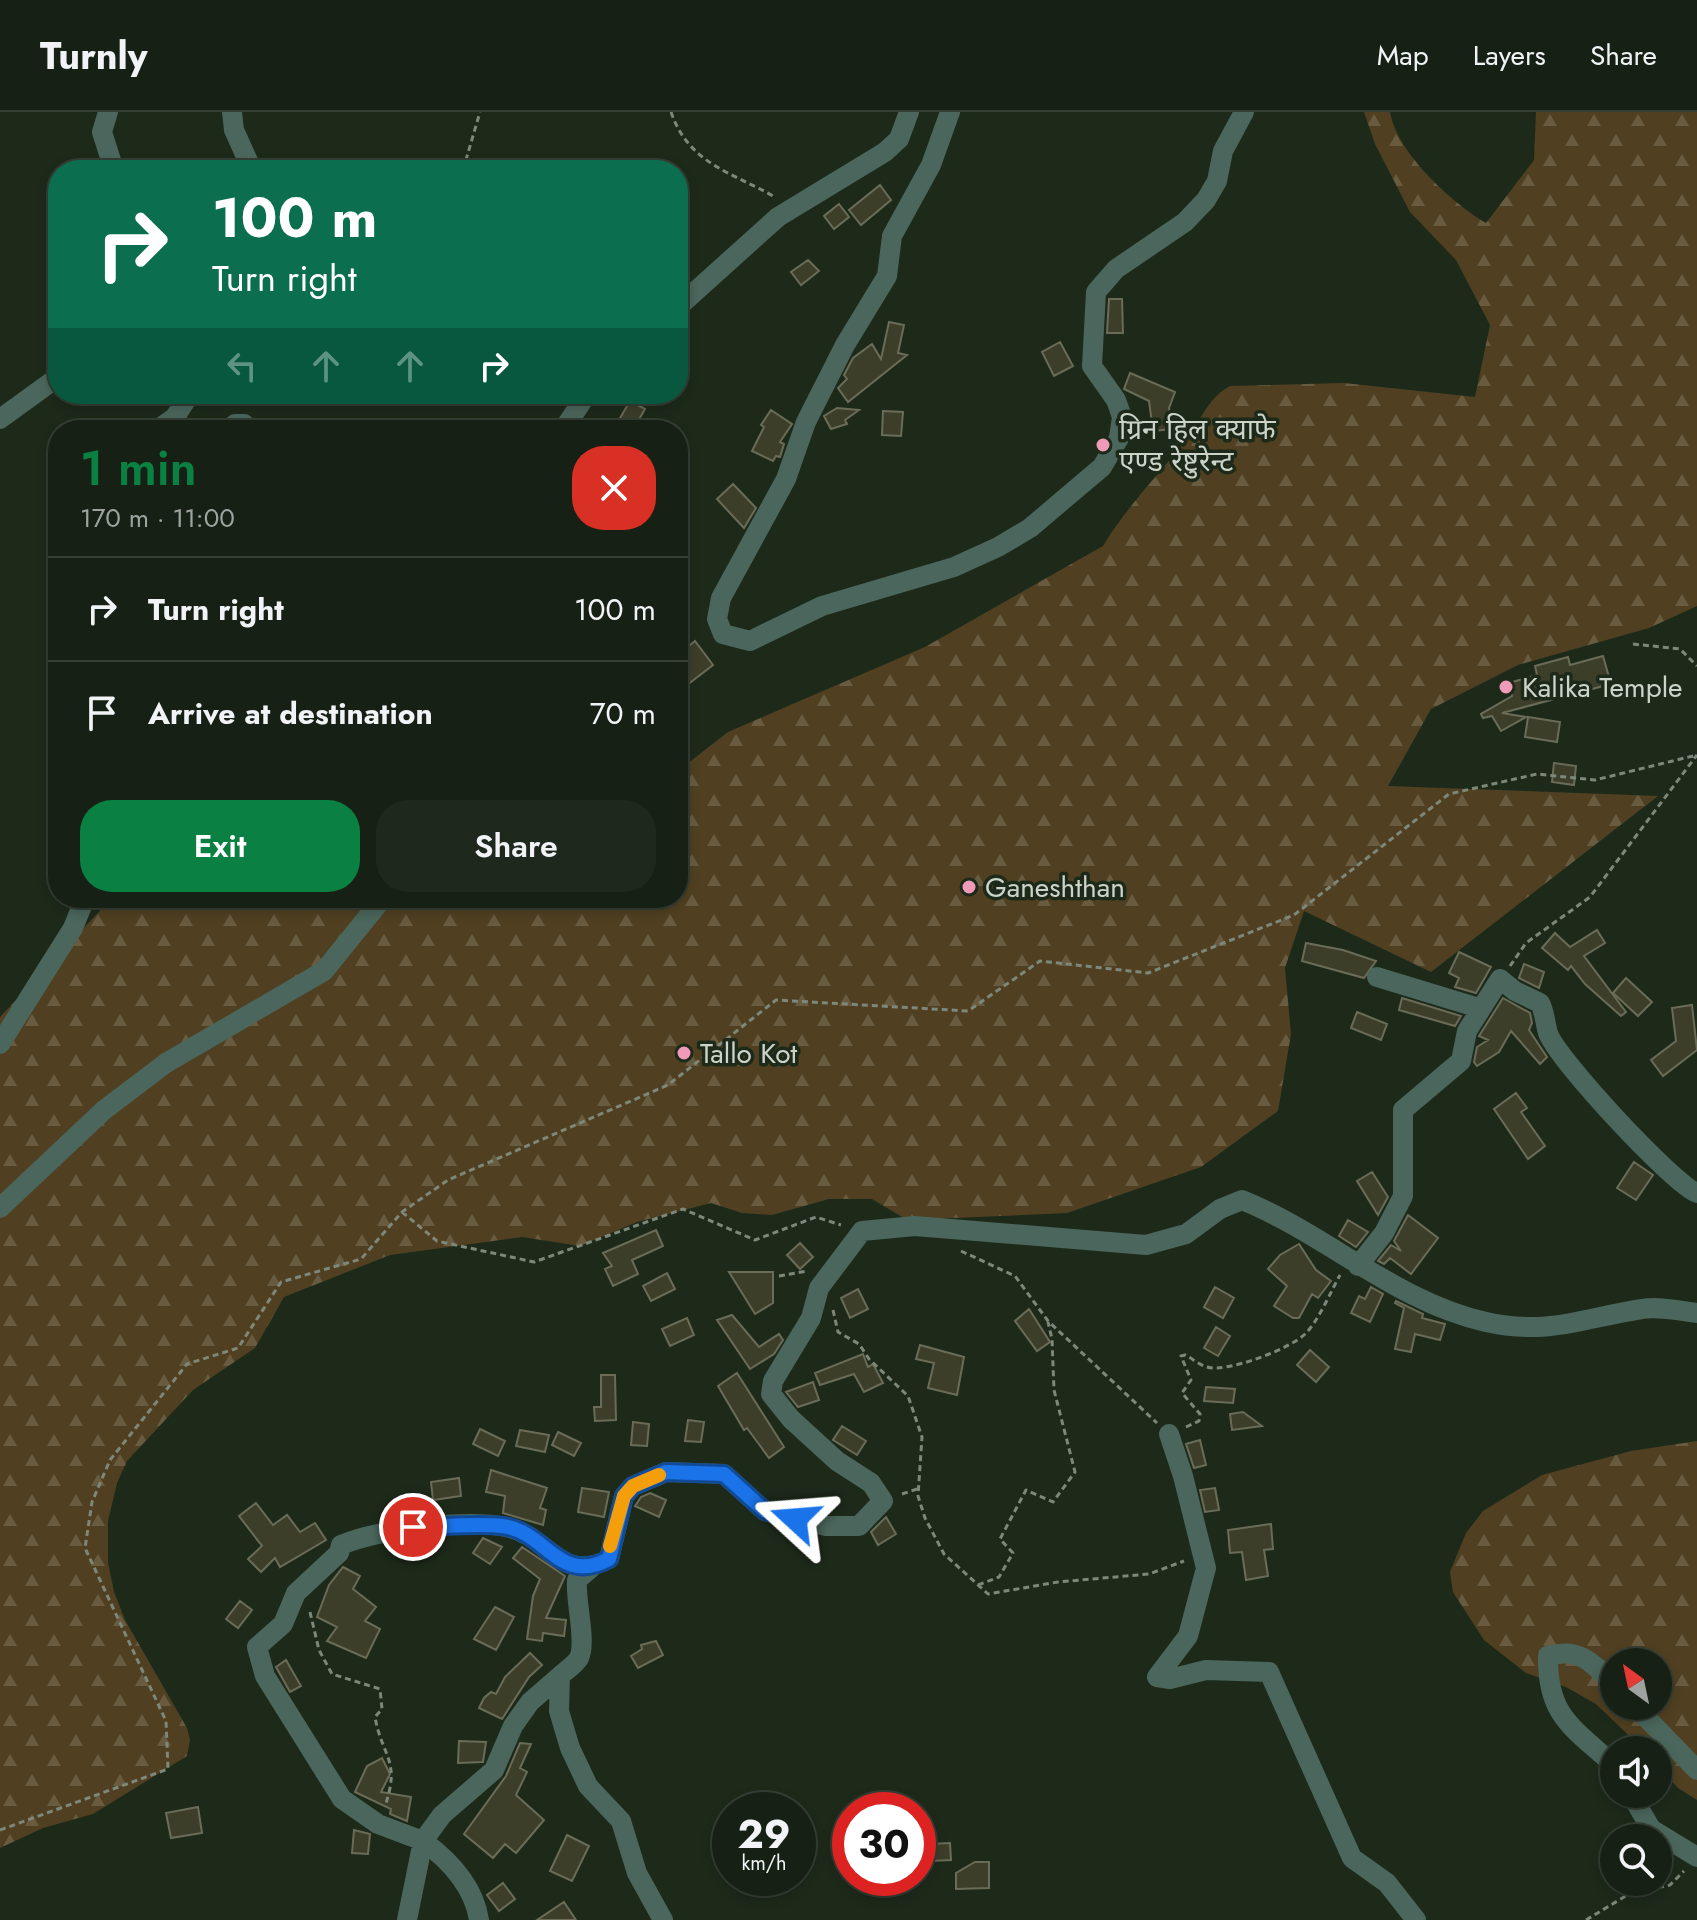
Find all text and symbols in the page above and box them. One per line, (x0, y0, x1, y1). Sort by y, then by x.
text: Turnly (40, 28, 148, 83)
text: Map (1377, 35, 1429, 76)
text: Layers (1473, 35, 1546, 76)
text: Share (1590, 35, 1657, 76)
text: 100 m (212, 177, 377, 258)
icon: right (80, 192, 184, 296)
text: Turn right (212, 252, 357, 304)
icon: left (220, 344, 264, 388)
icon: ahead (304, 344, 348, 388)
icon: ahead (388, 344, 432, 388)
icon: right (472, 344, 516, 388)
place label: ग्रिन हिल क्याफे एण्ड रेष्टुरेन्ट (1119, 409, 1277, 482)
text: 1 min (80, 434, 197, 503)
marker: ग्रिन हिल क्याफे एण्ड रेष्टुरेन्ट (1094, 436, 1112, 454)
button: close (572, 446, 656, 530)
text: 170 m · 11:00 (80, 499, 235, 537)
icon: right (80, 587, 124, 631)
text: Turn right (148, 588, 284, 631)
text: 100 m (574, 588, 656, 631)
place label: Kalika Temple (1522, 667, 1683, 708)
marker: Kalika Temple (1497, 678, 1515, 696)
icon: arrive (80, 691, 124, 735)
text: Arrive at destination (148, 692, 433, 735)
text: 70 m (590, 692, 656, 735)
button: Exit (80, 800, 360, 892)
button: Share (376, 800, 656, 892)
place label: Ganeshthan (985, 867, 1125, 908)
marker: Ganeshthan (960, 878, 978, 896)
place label: Tallo Kot (700, 1033, 798, 1074)
marker: Tallo Kot (675, 1044, 693, 1062)
position arrow (753, 1477, 837, 1561)
pin (379, 1493, 447, 1561)
icon: arrive (391, 1505, 435, 1549)
north arrow (1600, 1648, 1672, 1720)
map controls (1600, 1648, 1672, 1896)
button: sound (1600, 1736, 1672, 1808)
speed limit sign: 30 (832, 1792, 936, 1896)
text: 29 (738, 1805, 791, 1863)
button: search (1600, 1824, 1672, 1896)
text: km/h (741, 1849, 787, 1878)

